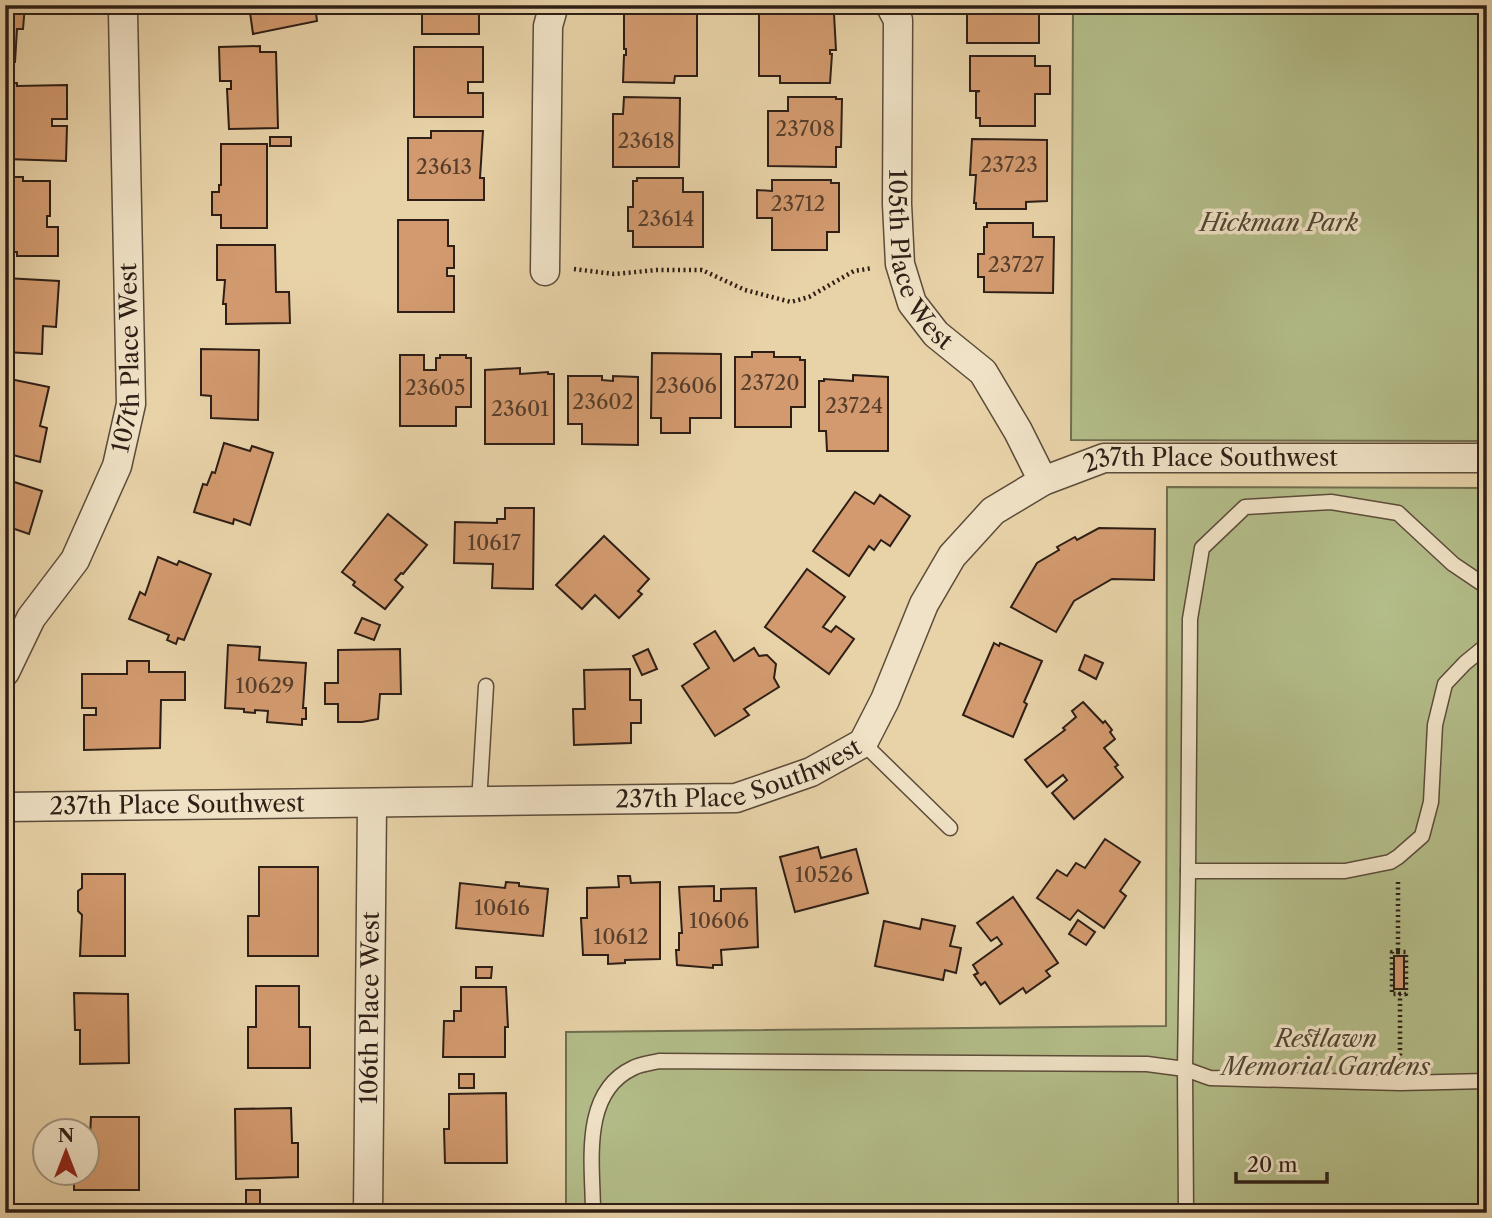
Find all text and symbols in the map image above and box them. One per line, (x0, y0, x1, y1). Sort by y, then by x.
house number: 23708 (775, 116, 835, 141)
house number: 23618 (617, 128, 675, 153)
house number: 23723 (980, 152, 1038, 177)
house number: 23613 (416, 154, 472, 179)
street label: 105th Place West (883, 169, 959, 356)
house number: 23712 (771, 191, 825, 216)
house number: 23614 (638, 206, 694, 231)
park label: Hickman Park (1198, 208, 1359, 237)
house number: 23727 (988, 252, 1045, 277)
street label: 107th Place West (105, 262, 145, 456)
house number: 23720 (740, 370, 800, 395)
house number: 23606 (655, 373, 717, 398)
house number: 23605 (405, 375, 465, 400)
house number: 23602 (572, 389, 634, 414)
house number: 23724 (825, 393, 883, 418)
house number: 23601 (491, 396, 549, 421)
street label: 237th Place Southwest (1079, 442, 1338, 479)
house number: 10617 (467, 530, 521, 555)
house number: 10629 (236, 673, 294, 698)
street label: 237th Place Southwest (615, 732, 866, 813)
street label: 237th Place Southwest (49, 788, 305, 820)
house number: 10526 (795, 862, 853, 887)
house number: 10616 (474, 895, 530, 920)
house number: 10606 (689, 908, 749, 933)
street label: 106th Place West (354, 911, 385, 1105)
house number: 10612 (593, 924, 649, 949)
park label: Restlawn Memorial Gardens (1219, 1024, 1431, 1081)
north arrow (32, 1116, 102, 1186)
text: N (58, 1124, 74, 1147)
scale bar (1236, 1141, 1328, 1185)
text: 20 m (1247, 1152, 1298, 1177)

